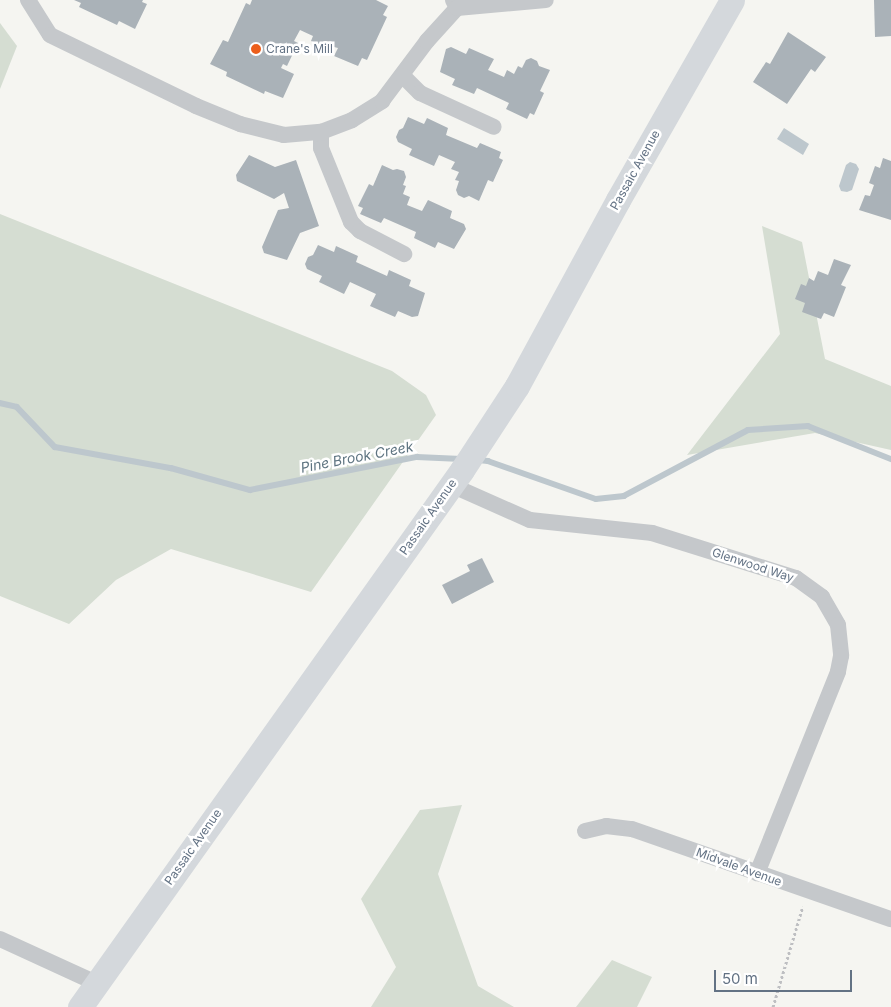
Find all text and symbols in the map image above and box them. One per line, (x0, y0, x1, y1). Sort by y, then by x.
place label: Crane's Mill (266, 42, 333, 56)
marker: Crane's Mill (250, 43, 262, 55)
street label: Passaic Avenue (607, 128, 663, 212)
water label: Pine Brook Creek (299, 438, 415, 476)
street label: Passaic Avenue (397, 476, 459, 558)
street label: Glenwood Way (710, 545, 796, 585)
street label: Passaic Avenue (162, 806, 224, 888)
street label: Midvale Avenue (694, 845, 784, 889)
scale bar (716, 960, 854, 992)
text: 50 m (722, 969, 758, 988)

